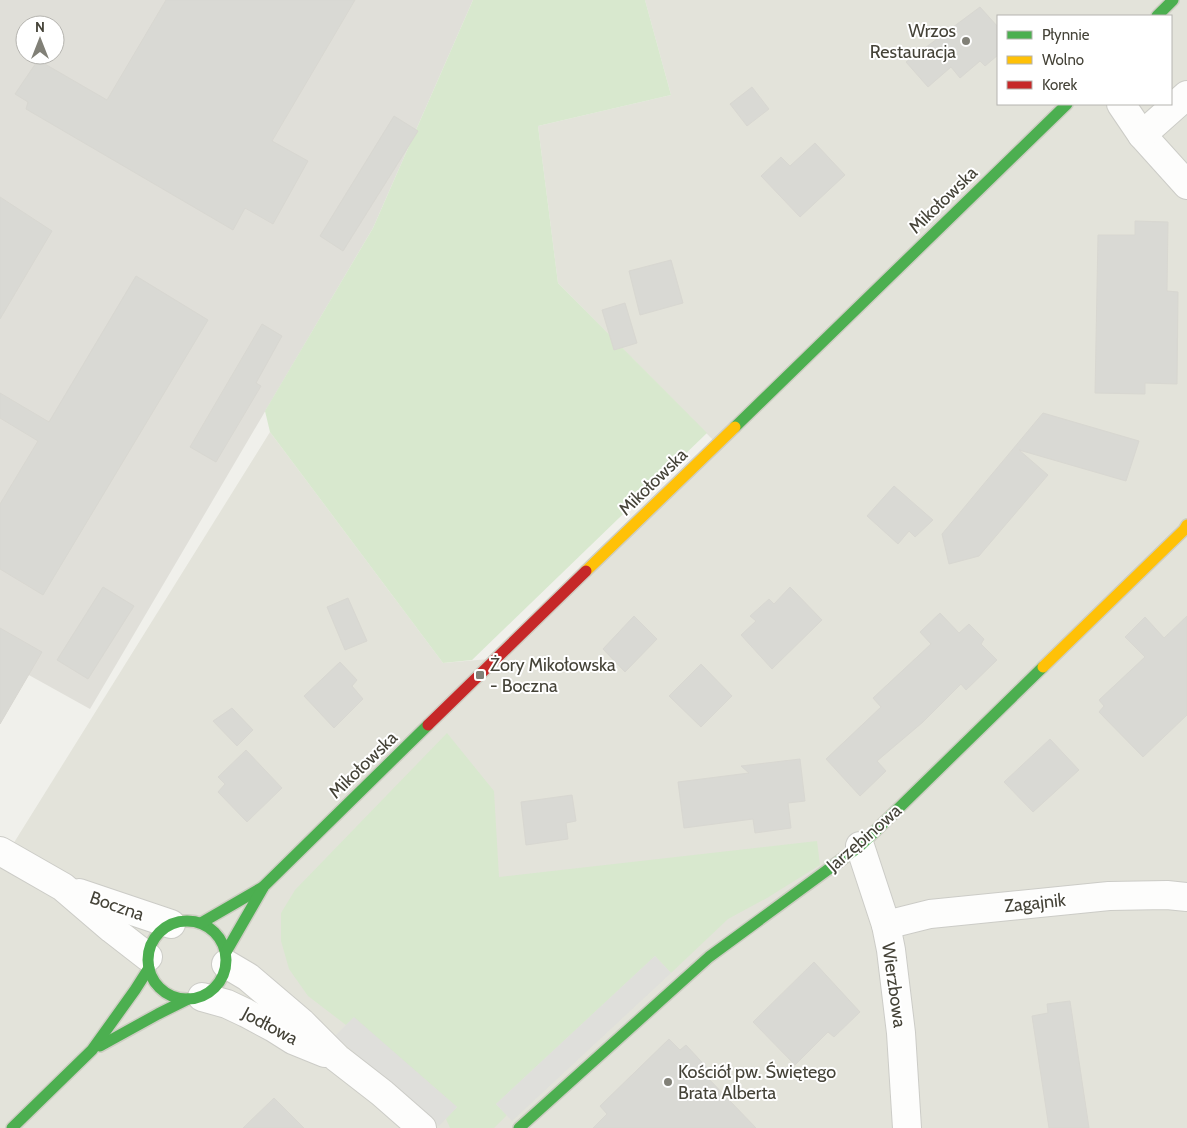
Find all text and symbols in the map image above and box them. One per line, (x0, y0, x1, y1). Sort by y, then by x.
north arrow (15, 15, 65, 65)
legend (997, 15, 1172, 105)
text: N (35, 18, 45, 36)
place label: Wrzos Restauracja (870, 20, 956, 63)
text: Płynnie (1042, 26, 1090, 44)
marker: Wrzos Restauracja (960, 35, 972, 47)
text: Wolno (1042, 51, 1084, 69)
text: Korek (1042, 76, 1077, 94)
street label: Mikołowska (904, 162, 982, 238)
street label: Mikołowska (614, 444, 692, 520)
place label: Żory Mikołowska - Boczna (490, 654, 616, 697)
marker: Żory Mikołowska - Boczna (474, 669, 486, 681)
street label: Mikołowska (324, 727, 402, 803)
street label: Jarzębinowa (821, 799, 906, 877)
street label: Boczna (87, 886, 147, 926)
street label: Zagajnik (1003, 889, 1068, 917)
street label: Wierzbowa (877, 941, 911, 1029)
street label: Jodłowa (238, 1002, 302, 1050)
place label: Kościół pw. Świętego Brata Alberta (678, 1061, 836, 1104)
marker: Kościół pw. Świętego Brata Alberta (662, 1076, 674, 1088)

